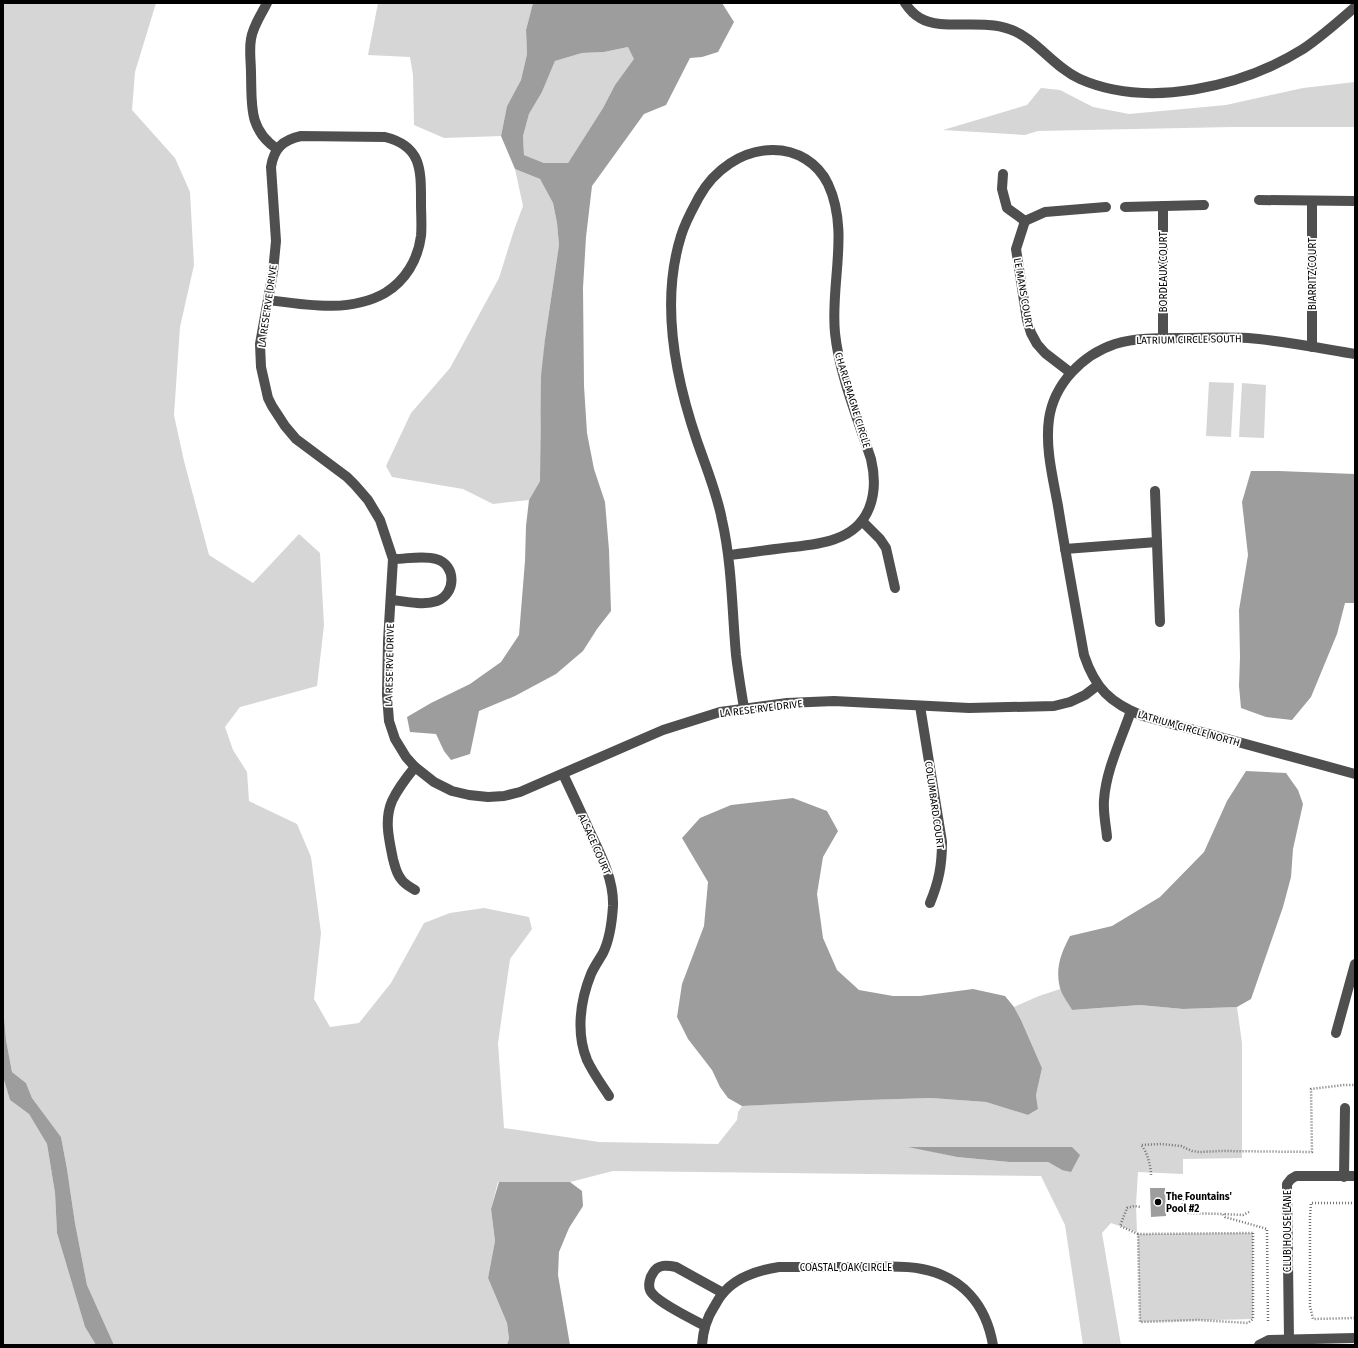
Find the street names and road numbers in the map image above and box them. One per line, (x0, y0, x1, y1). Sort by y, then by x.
street label: BORDEAUX COURT (1158, 231, 1170, 313)
street label: BIARRITZ COURT (1307, 237, 1319, 310)
street label: LE MANS COURT (1011, 257, 1035, 330)
street label: LA RESE'RVE DRIVE (256, 264, 280, 348)
street label: LATRIUM CIRCLE SOUTH (1136, 333, 1242, 347)
street label: CHARLEMAGNE CIRCLE (832, 351, 872, 450)
street label: LA RESE'RVE DRIVE (383, 623, 397, 707)
street label: LA RESE'RVE DRIVE (719, 698, 803, 720)
street label: LATRIUM CIRCLE NORTH (1136, 709, 1241, 749)
street label: COLUMBARD COURT (922, 761, 946, 851)
street label: ALSACE COURT (575, 812, 613, 877)
street label: CLUB HOUSE LANE (1282, 1190, 1294, 1272)
street label: COASTAL OAK CIRCLE (800, 1262, 892, 1274)

